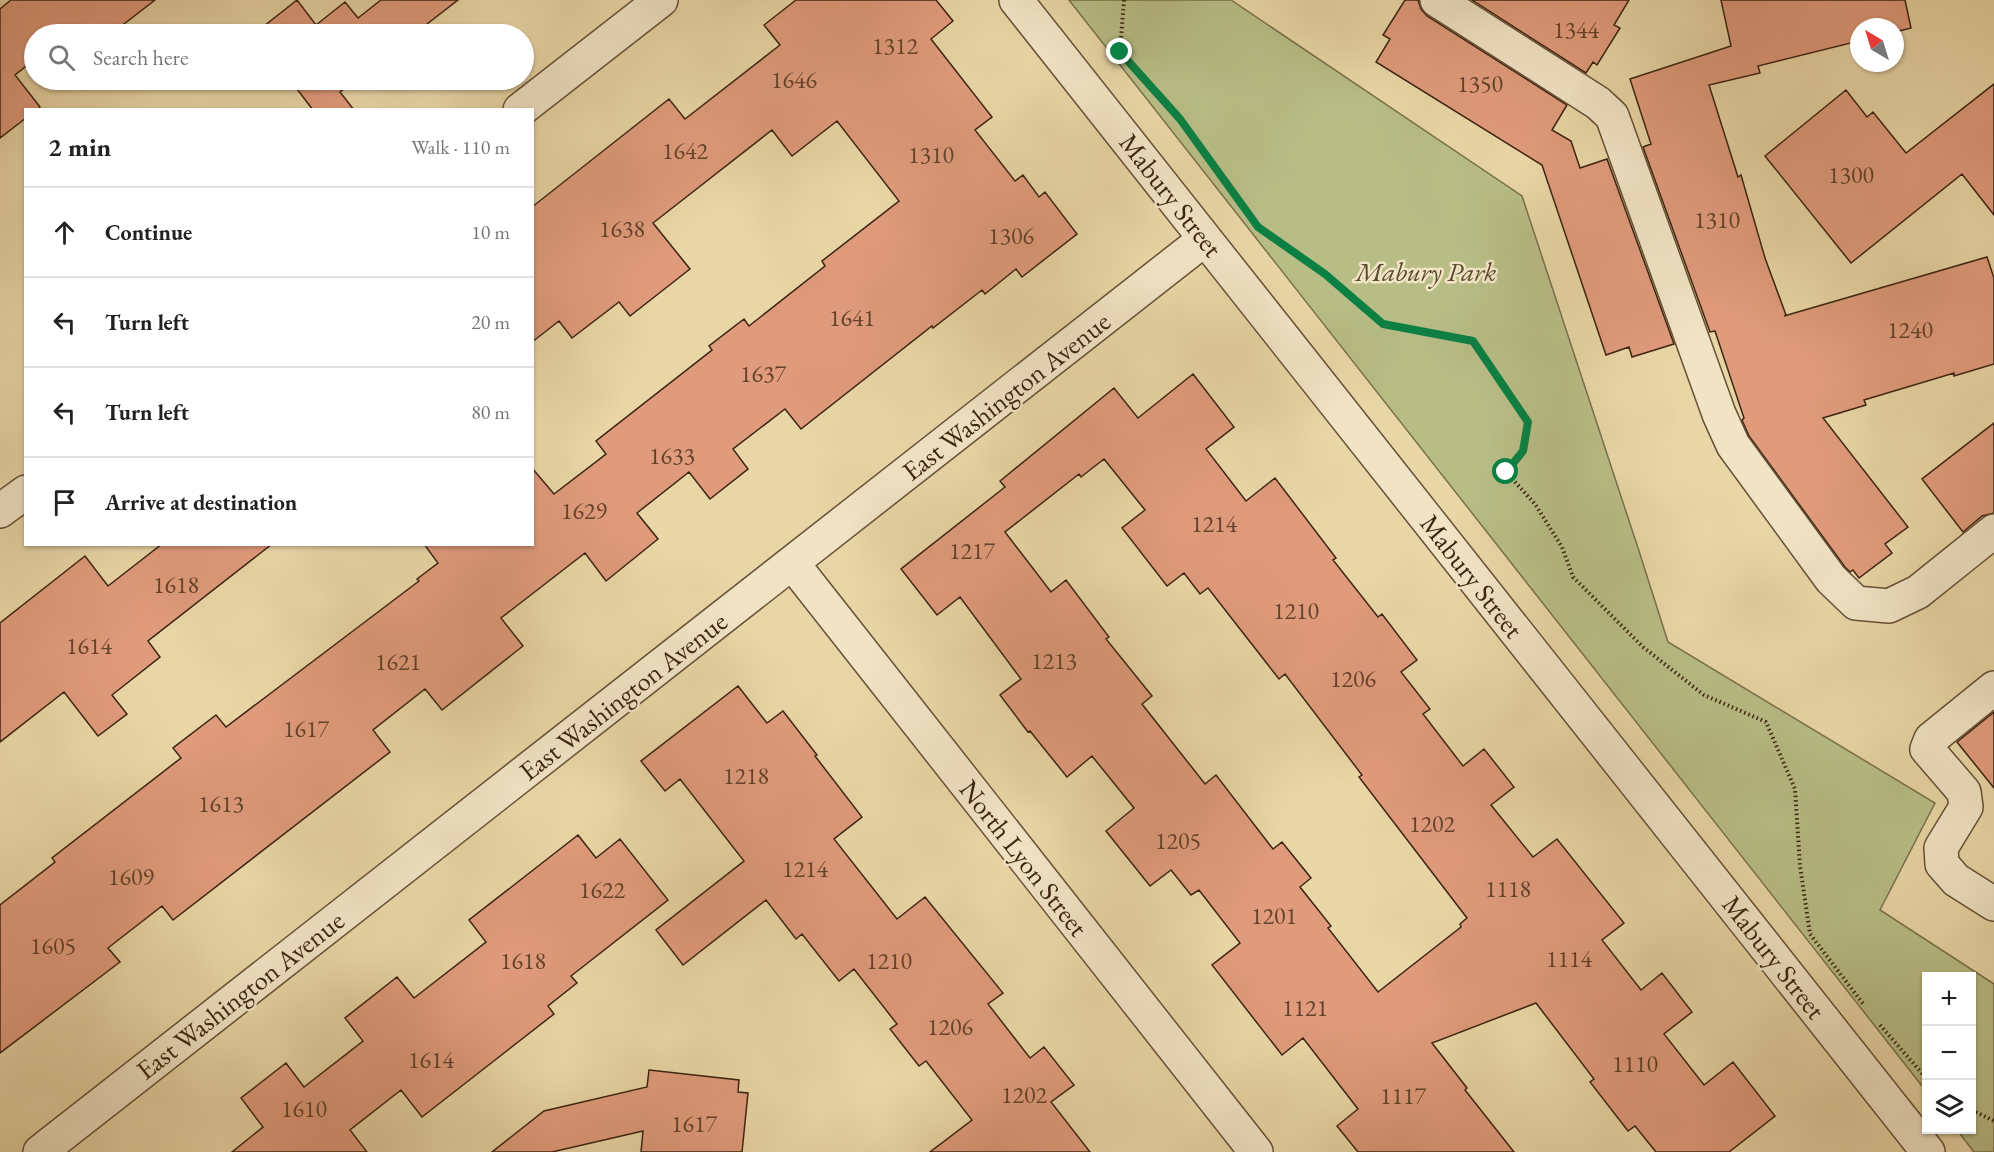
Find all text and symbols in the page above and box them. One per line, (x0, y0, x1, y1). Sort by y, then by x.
house number: 1344 (1553, 14, 1600, 45)
north arrow (1850, 18, 1904, 72)
search box (24, 24, 534, 90)
house number: 1312 (872, 30, 919, 61)
route end (1106, 38, 1132, 64)
icon: search (45, 41, 78, 74)
text: Search here (93, 43, 188, 72)
house number: 1646 (771, 64, 817, 95)
house number: 1350 (1457, 68, 1503, 99)
street label: Mabury Street (1112, 126, 1231, 265)
text: 2 min (48, 130, 111, 164)
text: Walk · 110 m (411, 134, 510, 160)
house number: 1642 (662, 135, 709, 166)
house number: 1310 (908, 139, 954, 170)
house number: 1300 (1828, 159, 1874, 190)
house number: 1310 (1694, 204, 1740, 235)
house number: 1638 (599, 213, 645, 244)
icon: ahead (48, 216, 81, 249)
text: Continue (105, 218, 192, 247)
text: 10 m (471, 219, 510, 245)
house number: 1306 (988, 220, 1034, 251)
park label: Mabury Park (1354, 254, 1496, 289)
house number: 1641 (829, 302, 875, 333)
street label: East Washington Avenue (895, 304, 1117, 488)
icon: left (48, 306, 81, 339)
text: Turn left (105, 308, 189, 337)
text: 20 m (471, 309, 510, 335)
house number: 1240 (1887, 314, 1933, 345)
house number: 1637 (740, 358, 787, 389)
icon: left (48, 396, 81, 429)
text: Turn left (105, 398, 189, 427)
text: 80 m (471, 399, 510, 425)
house number: 1633 (649, 440, 695, 471)
route start (1492, 458, 1518, 484)
icon: arrive (48, 486, 81, 519)
text: Arrive at destination (105, 488, 297, 517)
house number: 1629 (561, 495, 608, 526)
street label: Mabury Street (1413, 507, 1532, 646)
house number: 1214 (1191, 508, 1238, 539)
house number: 1217 (949, 535, 996, 566)
house number: 1618 (153, 569, 199, 600)
house number: 1210 (1273, 595, 1319, 626)
street label: East Washington Avenue (512, 604, 734, 788)
house number: 1614 (66, 630, 113, 661)
house number: 1213 (1031, 645, 1077, 676)
house number: 1621 (375, 646, 421, 677)
house number: 1206 (1330, 663, 1376, 694)
house number: 1617 (283, 713, 330, 744)
house number: 1218 (723, 760, 769, 791)
street label: North Lyon Street (952, 773, 1096, 944)
house number: 1613 (198, 788, 244, 819)
house number: 1202 (1409, 808, 1456, 839)
house number: 1205 (1155, 825, 1201, 856)
house number: 1214 (782, 853, 829, 884)
house number: 1609 (108, 861, 155, 892)
house number: 1118 (1485, 873, 1531, 904)
house number: 1622 (579, 874, 626, 905)
street label: Mabury Street (1715, 888, 1834, 1027)
house number: 1201 (1251, 900, 1297, 931)
street label: East Washington Avenue (129, 903, 351, 1087)
house number: 1605 (30, 930, 76, 961)
house number: 1114 (1546, 943, 1593, 974)
house number: 1618 (500, 945, 546, 976)
house number: 1210 (866, 945, 912, 976)
map controls (1922, 972, 1976, 1134)
button: + (1922, 972, 1976, 1026)
house number: 1121 (1282, 992, 1328, 1023)
house number: 1206 (927, 1011, 973, 1042)
button: − (1922, 1026, 1976, 1080)
house number: 1614 (408, 1044, 455, 1075)
house number: 1110 (1612, 1048, 1658, 1079)
house number: 1202 (1001, 1079, 1048, 1110)
house number: 1117 (1380, 1080, 1427, 1111)
button: layers (1922, 1080, 1976, 1134)
house number: 1610 (281, 1093, 327, 1124)
house number: 1617 (671, 1108, 718, 1139)

